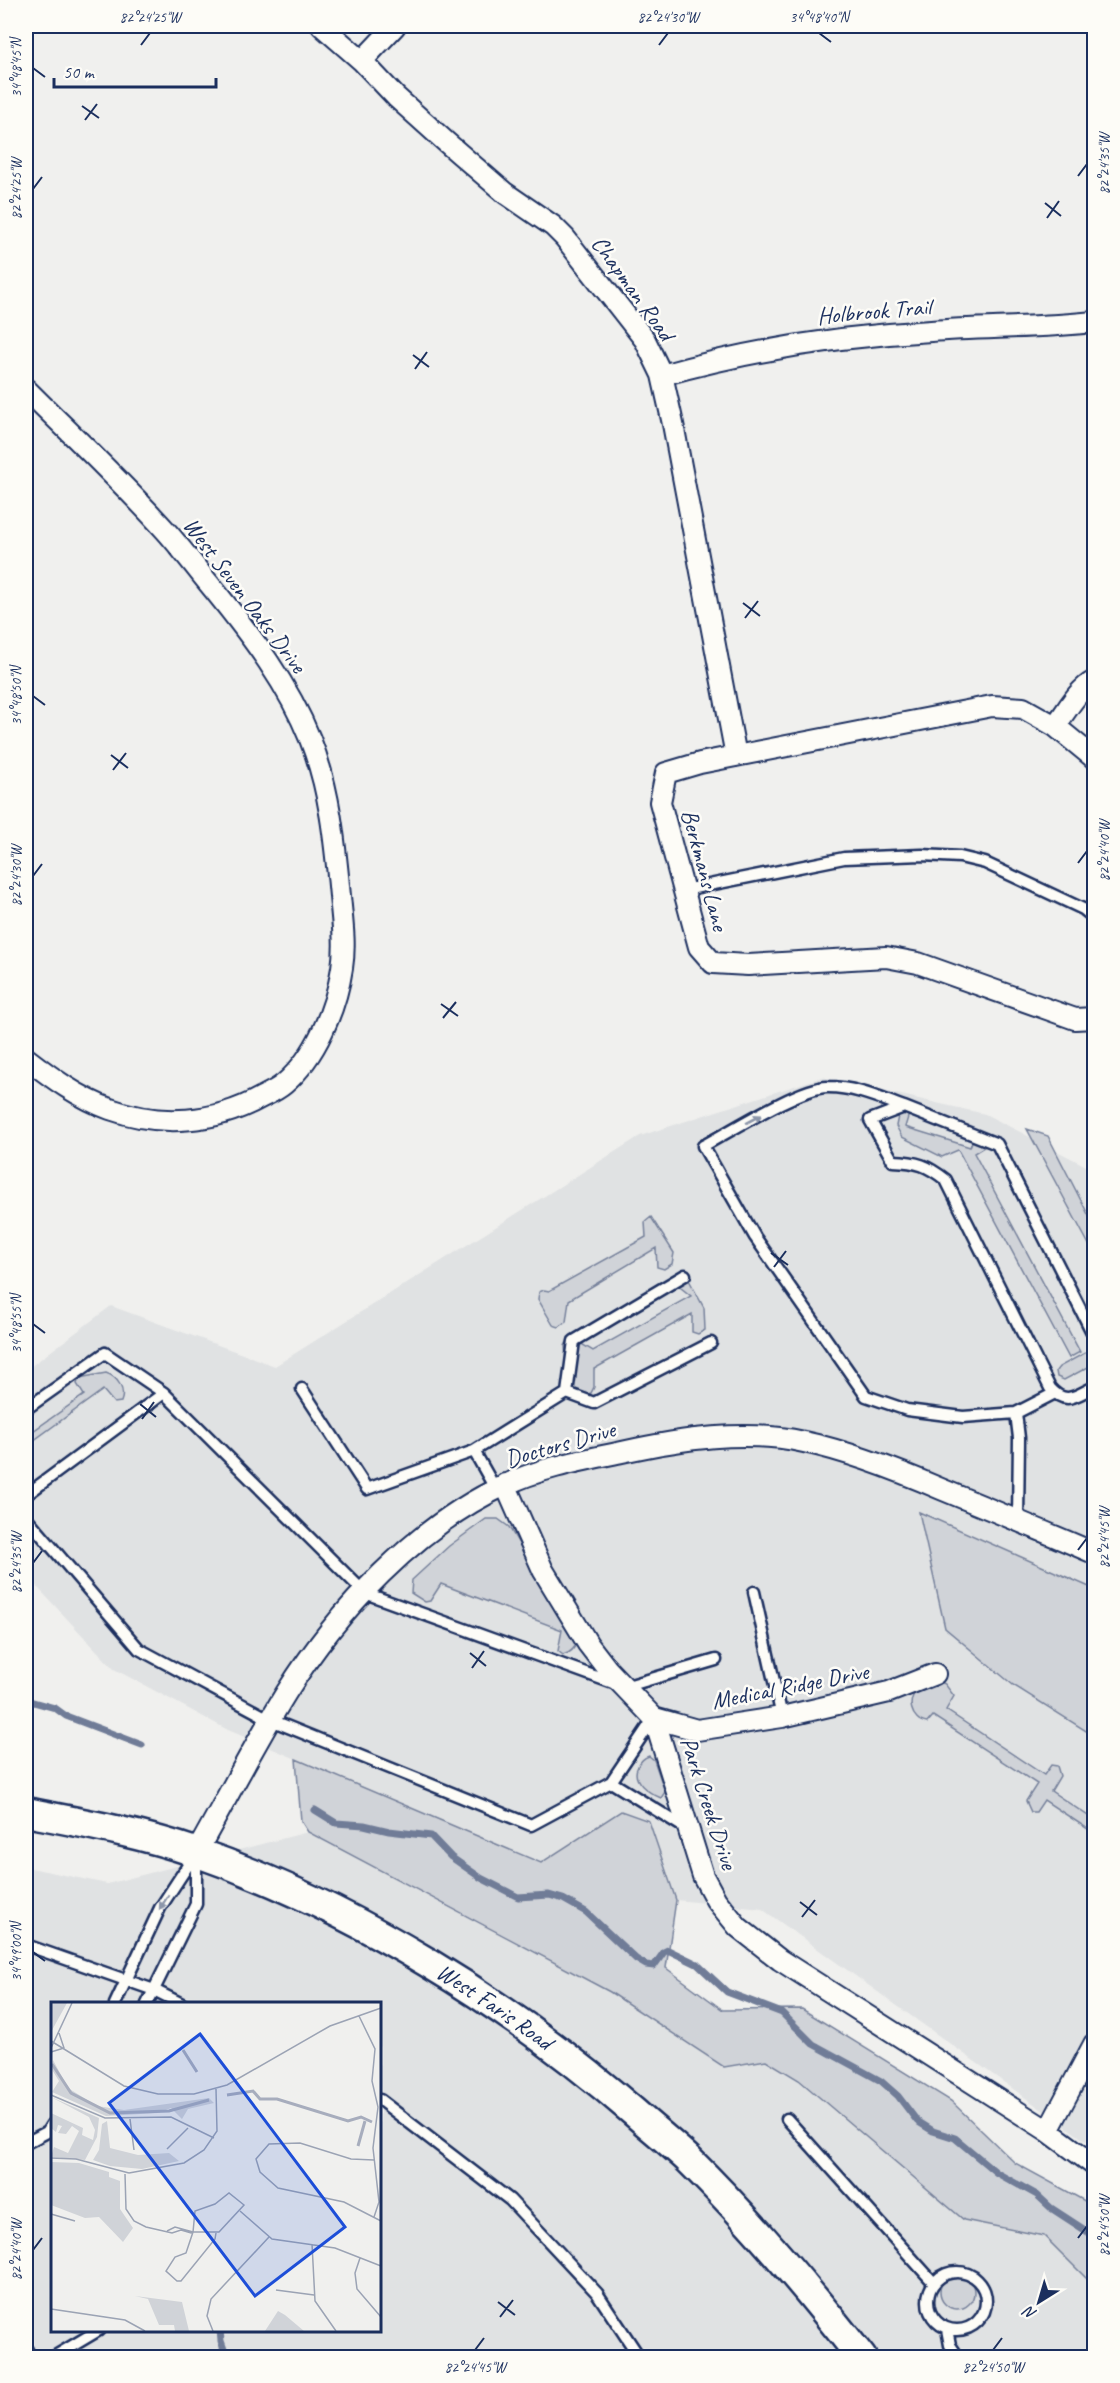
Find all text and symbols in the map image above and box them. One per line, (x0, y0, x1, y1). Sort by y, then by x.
text: 82°24'25"W (120, 8, 184, 27)
text: 82°24'30"W (638, 8, 702, 27)
text: 34°48'40"N (789, 8, 852, 27)
text: 34°48'45"N (7, 35, 26, 98)
scale bar (54, 51, 216, 89)
text: 50 m (63, 61, 96, 83)
text: 82°24'35"W (1095, 130, 1114, 194)
text: 82°24'25"W (7, 155, 26, 219)
street label: Chapman Road (585, 230, 683, 349)
street label: Holbrook Trail (816, 291, 936, 331)
street label: West Seven Oaks Drive (177, 511, 315, 681)
text: 34°48'50"N (7, 663, 26, 726)
street label: Berkmans Lane (674, 806, 736, 936)
text: 82°24'40"W (1095, 817, 1114, 881)
text: 82°24'30"W (7, 842, 26, 906)
one-way arrow (746, 1114, 763, 1124)
text: 34°48'55"N (7, 1291, 26, 1354)
street label: Doctors Drive (502, 1413, 621, 1474)
text: 82°24'45"W (1095, 1504, 1114, 1568)
text: 82°24'35"W (7, 1529, 26, 1593)
street label: Medical Ridge Drive (709, 1656, 873, 1716)
street label: Park Creek Drive (674, 1733, 745, 1875)
one-way arrow (159, 1894, 170, 1910)
text: 34°49'00"N (7, 1919, 26, 1982)
street label: West Faris Road (431, 1957, 562, 2059)
inset map (51, 2002, 381, 2332)
text: 82°24'50"W (1095, 2192, 1114, 2256)
text: 82°24'40"W (7, 2216, 26, 2280)
north arrow (1009, 2272, 1069, 2332)
text: N (1018, 2300, 1041, 2324)
text: 82°24'45"W (445, 2358, 509, 2377)
text: 82°24'50"W (963, 2358, 1027, 2377)

